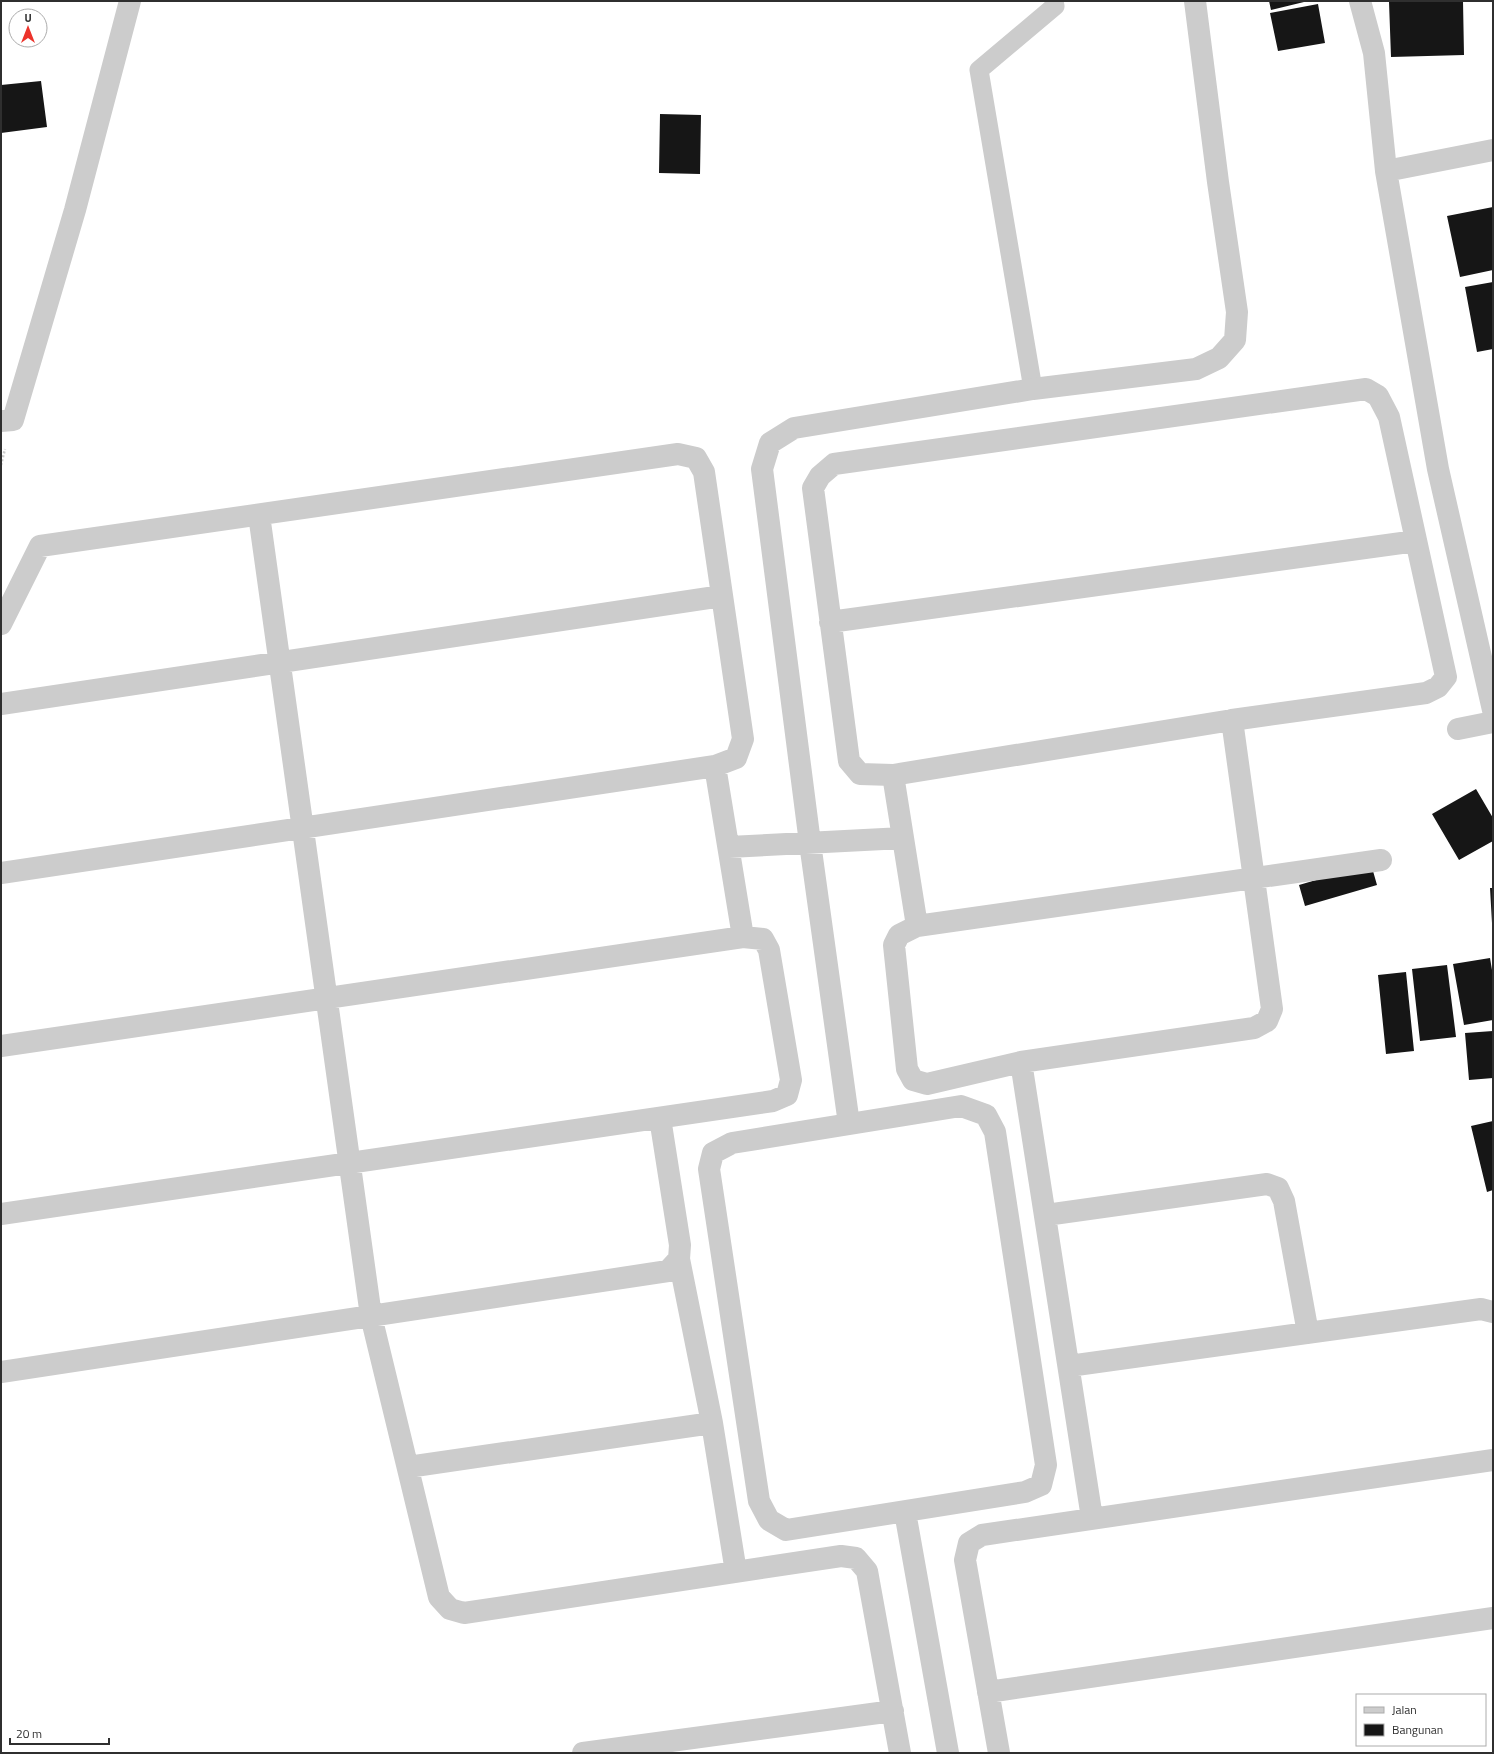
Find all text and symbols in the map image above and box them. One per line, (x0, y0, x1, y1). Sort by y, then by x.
north arrow (8, 8, 48, 48)
text: U (24, 10, 32, 26)
legend (1356, 1694, 1486, 1746)
text: Jalan (1392, 1700, 1417, 1719)
scale bar (10, 1720, 109, 1746)
text: Bangunan (1392, 1720, 1443, 1739)
text: 20 m (16, 1724, 42, 1743)

